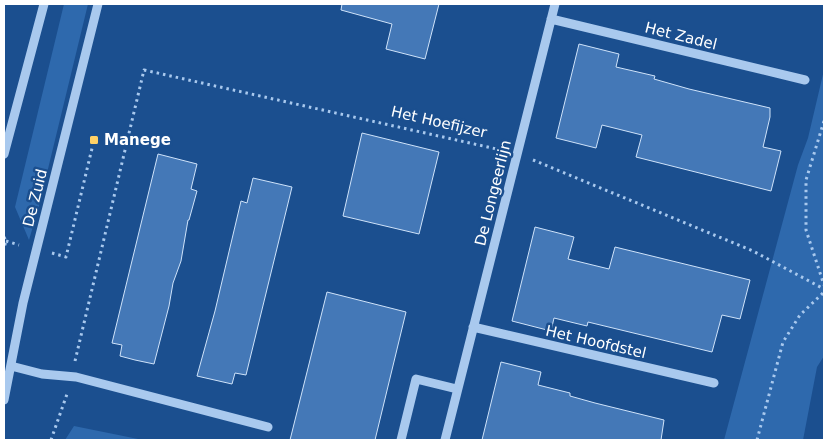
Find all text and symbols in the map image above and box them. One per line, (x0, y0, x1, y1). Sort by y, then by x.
street label: Het Zadel (643, 18, 719, 54)
street label: Het Hoefijzer (389, 102, 489, 142)
place label: Manege (104, 131, 171, 149)
marker: Manege (88, 134, 100, 146)
street label: De Longeerlijn (471, 138, 515, 248)
street label: De Zuid (19, 167, 51, 229)
street label: Het Hoofdstel (544, 322, 648, 362)

